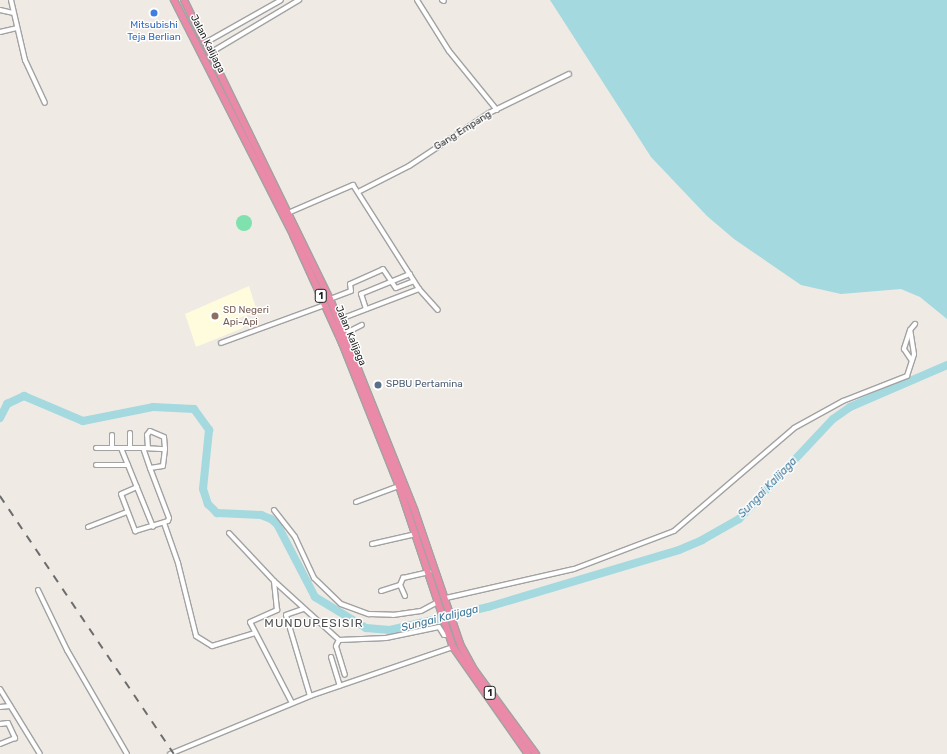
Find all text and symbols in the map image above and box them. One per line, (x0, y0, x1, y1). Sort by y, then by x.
marker: Mitsubishi Teja Berlian (149, 8, 159, 18)
street label: Jalan Kalijaga (187, 13, 227, 75)
place label: Mitsubishi Teja Berlian (127, 19, 181, 42)
street label: Gang Empang (432, 109, 494, 153)
road number: 1 (314, 289, 328, 303)
place label: SD Negeri Api-Api (223, 304, 269, 328)
street label: Jalan Kalijaga (332, 304, 368, 368)
marker: SD Negeri Api-Api (210, 311, 220, 321)
place label: SPBU Pertamina (386, 379, 463, 391)
marker: SPBU Pertamina (373, 380, 383, 390)
water label: Sungai Kalijaga (736, 455, 800, 521)
water label: Sungai Kalijaga (400, 603, 480, 635)
district label: MUNDUPESISIR (264, 617, 364, 631)
road number: 1 (483, 686, 497, 700)

